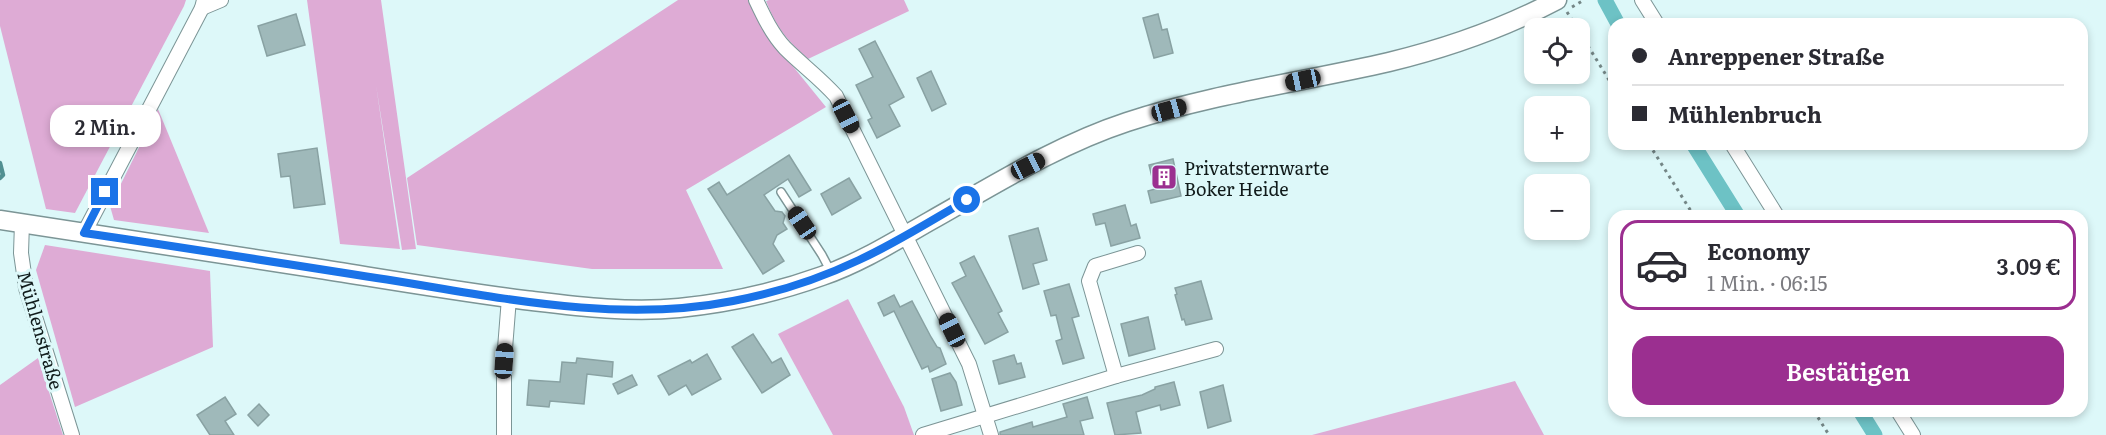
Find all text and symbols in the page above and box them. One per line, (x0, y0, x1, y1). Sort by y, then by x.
map controls (1524, 18, 1590, 240)
button: locate (1524, 18, 1590, 84)
text: Anreppener Straße (1668, 39, 1885, 72)
car (1284, 67, 1322, 93)
car (830, 96, 862, 136)
button: + (1524, 96, 1590, 162)
car (1149, 97, 1189, 123)
text: Mühlenbruch (1668, 97, 1822, 130)
callout: 2 Min. (50, 105, 160, 147)
text: 2 Min. (75, 111, 136, 141)
car (1008, 150, 1048, 182)
place label: Privatsternwarte Boker Heide (1184, 154, 1329, 202)
building icon: Privatsternwarte Boker Heide (1149, 162, 1179, 192)
button: − (1524, 174, 1590, 240)
route end (91, 178, 118, 205)
route start (953, 186, 980, 213)
car (784, 203, 820, 243)
text: Economy (1707, 234, 1810, 267)
icon: car (1635, 238, 1689, 292)
text: 3.09 € (1997, 249, 2061, 282)
text: 1 Min. · 06:15 (1707, 267, 1827, 297)
street label: Mühlenstraße (11, 268, 71, 392)
car (936, 310, 968, 350)
button: Bestätigen (1632, 336, 2064, 405)
car (494, 342, 514, 380)

